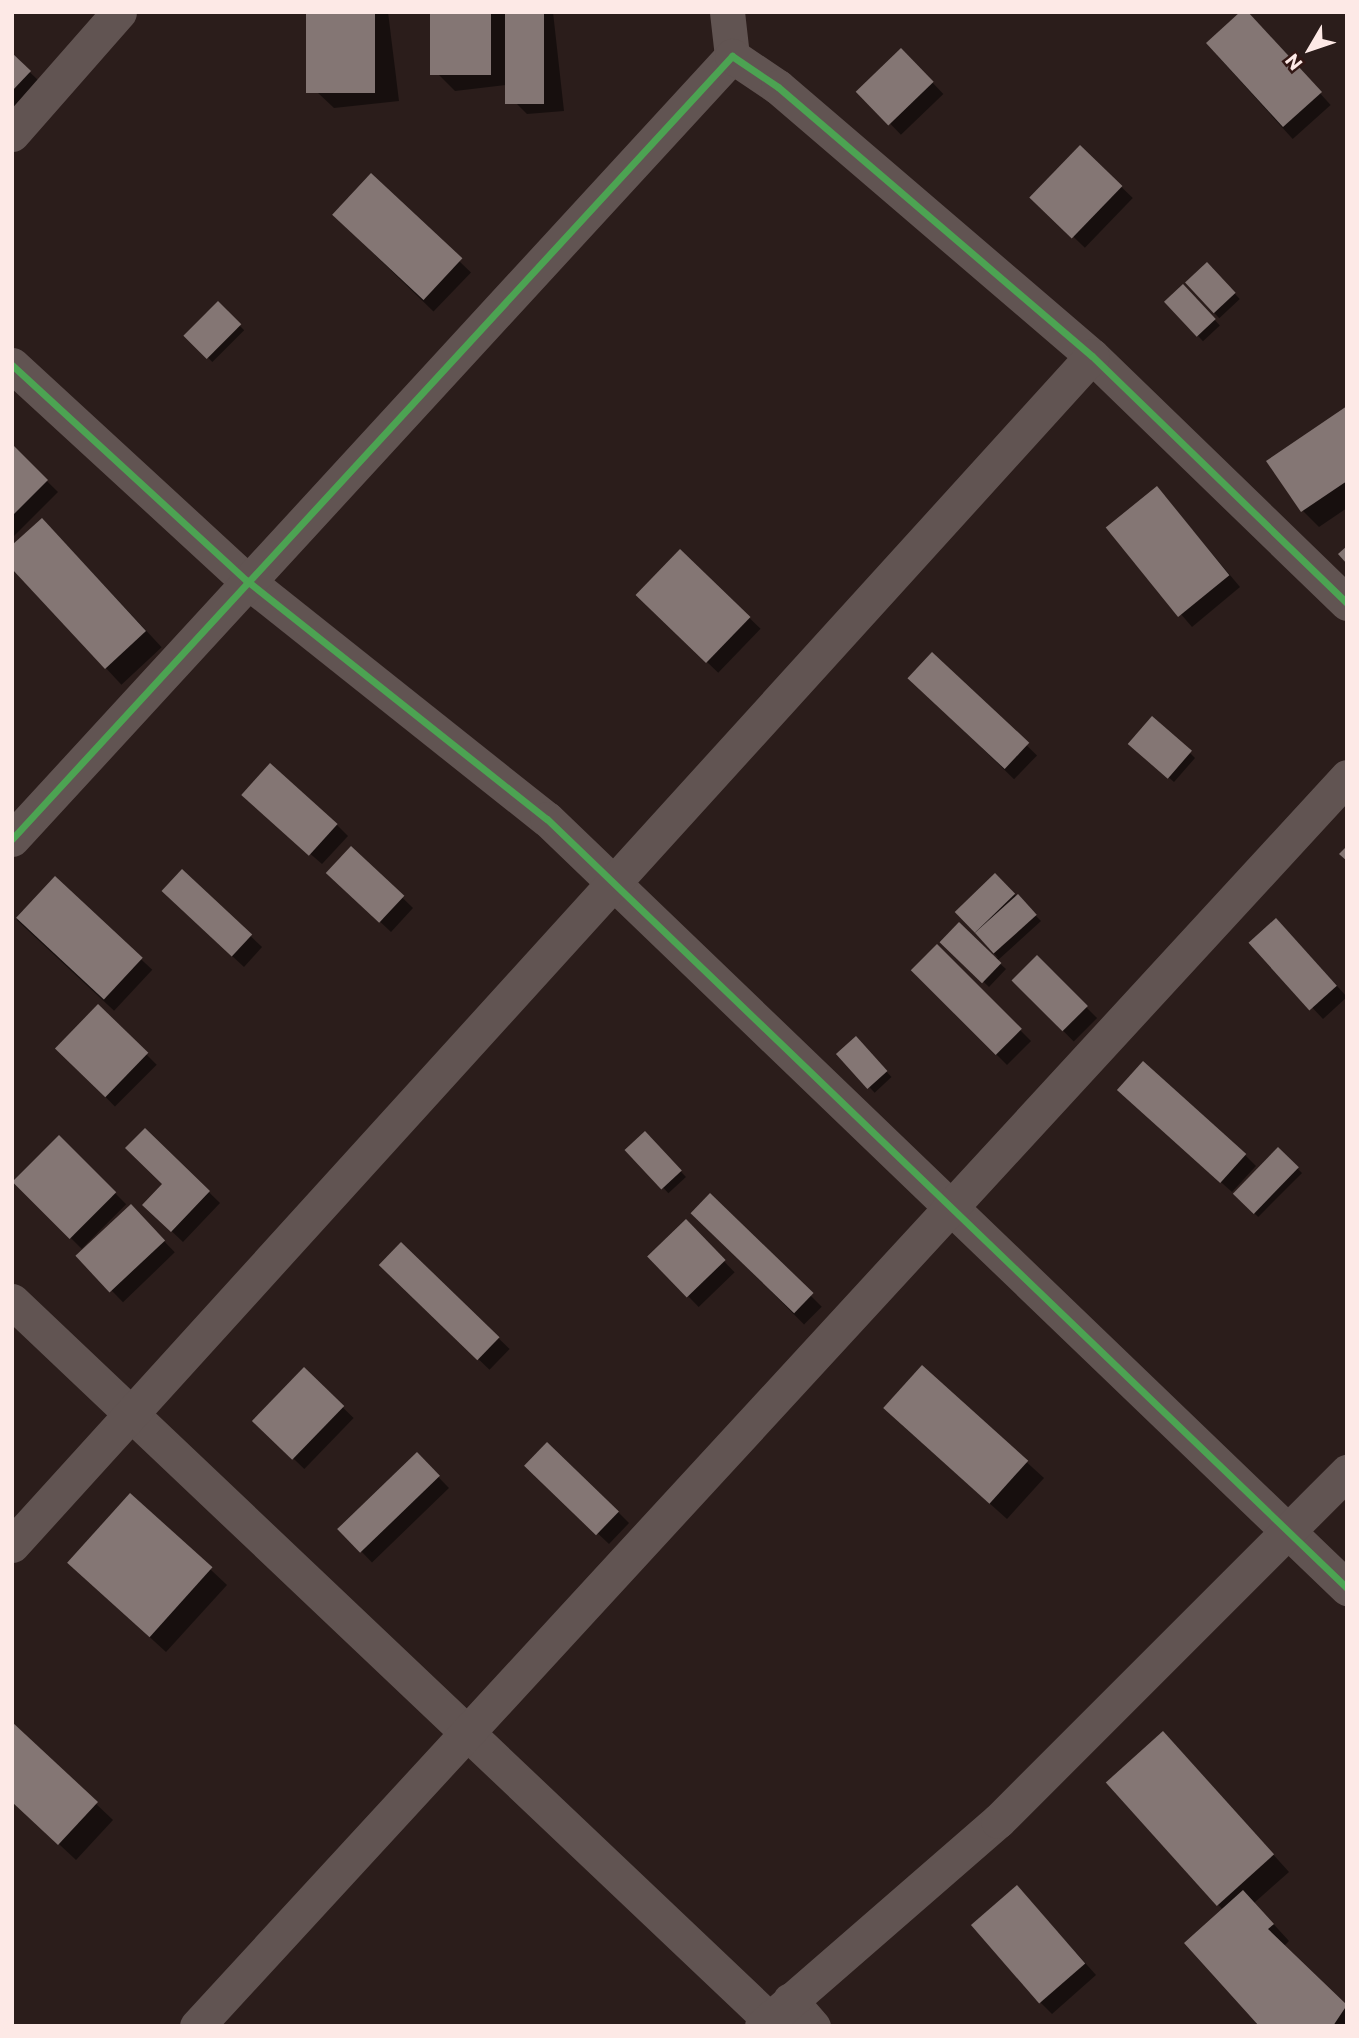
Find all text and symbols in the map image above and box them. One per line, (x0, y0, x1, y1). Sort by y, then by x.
north arrow (1275, 14, 1345, 84)
text: N (1280, 50, 1307, 75)

